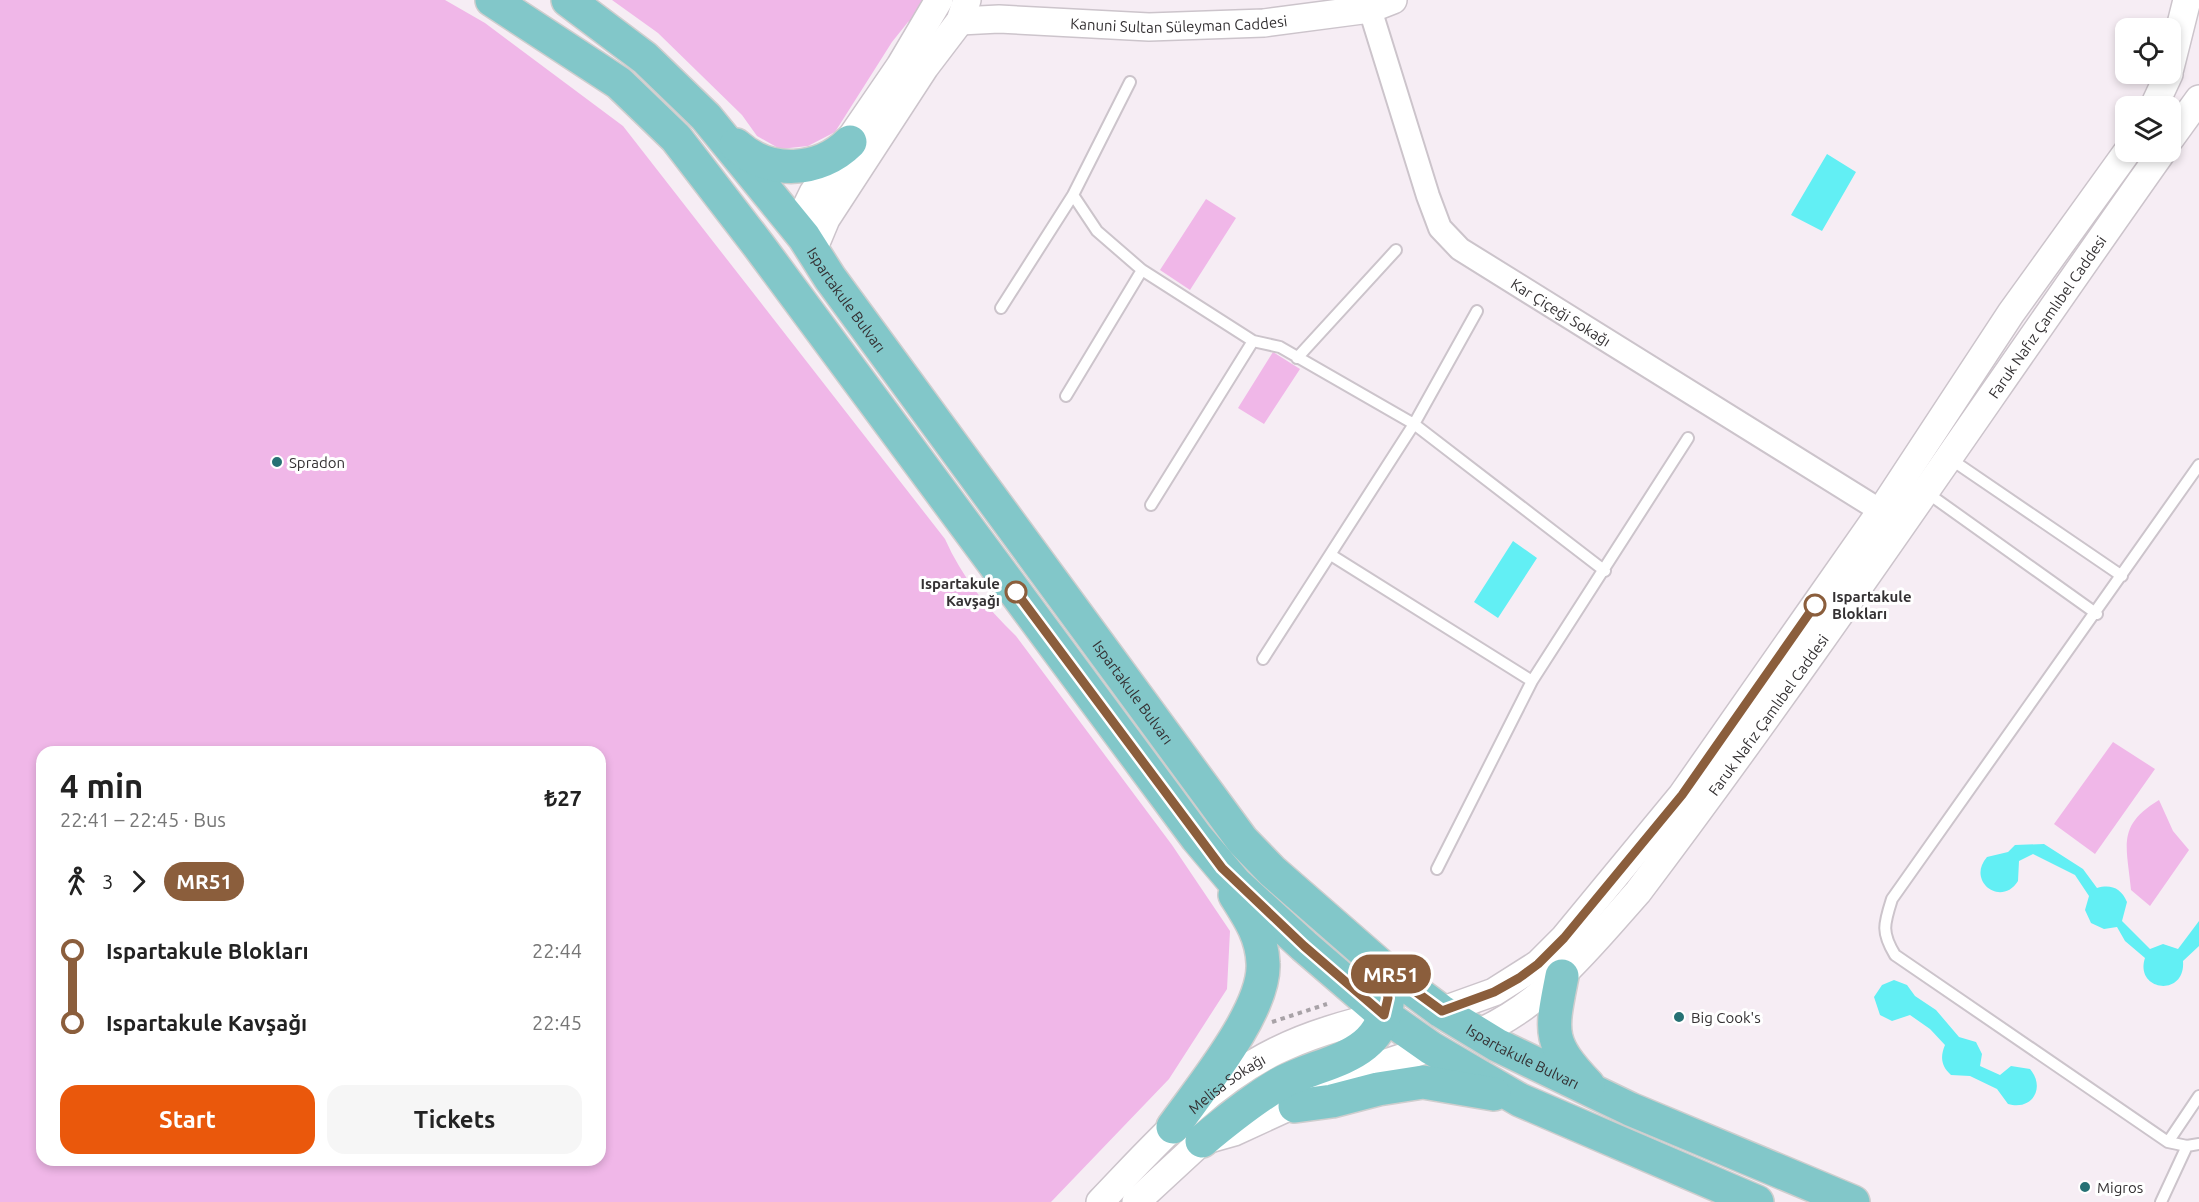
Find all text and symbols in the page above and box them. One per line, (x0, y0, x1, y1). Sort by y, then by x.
street label: Kanuni Sultan Süleyman Caddesi (1070, 12, 1288, 36)
map controls (2115, 18, 2181, 162)
button: locate (2115, 18, 2181, 84)
button: layers (2115, 96, 2181, 162)
street label: Faruk Nafız Çamlıbel Caddesi (1984, 232, 2109, 401)
street label: Ispartakule Bulvarı (804, 244, 890, 355)
street label: Kar Çiçeği Sokağı (1508, 275, 1614, 349)
place label: Spradon (289, 454, 345, 471)
marker: Spradon (270, 455, 284, 469)
place label: Ispartakule Kavşağı (920, 575, 1000, 610)
marker: Ispartakule Kavşağı (1005, 581, 1027, 603)
place label: Ispartakule Blokları (1832, 588, 1912, 622)
marker: Ispartakule Blokları (1804, 594, 1826, 616)
street label: Faruk Nafız Çamlıbel Caddesi (1704, 631, 1831, 798)
street label: Ispartakule Bulvarı (1090, 637, 1177, 747)
text: 4 min (60, 767, 143, 804)
text: ₺27 (545, 785, 582, 810)
text: 22:41 – 22:45 · Bus (60, 808, 226, 831)
icon: walk (60, 865, 93, 898)
icon: forward (122, 865, 155, 898)
text: MR51 (176, 869, 232, 893)
text: 3 (102, 870, 113, 893)
text: Ispartakule Blokları (106, 938, 309, 963)
text: 22:44 (532, 939, 582, 962)
line badge: MR51 (1349, 954, 1433, 994)
text: MR51 (1363, 962, 1419, 986)
place label: Big Cook's (1691, 1009, 1761, 1026)
text: Ispartakule Kavşağı (106, 1010, 307, 1035)
marker: Big Cook's (1672, 1010, 1686, 1024)
text: 22:45 (532, 1011, 582, 1034)
street label: Ispartakule Bulvarı (1464, 1020, 1582, 1092)
street label: Melisa Sokağı (1185, 1050, 1268, 1117)
button: Start (60, 1085, 315, 1154)
button: Tickets (327, 1085, 582, 1154)
place label: Migros (2097, 1179, 2143, 1196)
marker: Migros (2078, 1180, 2092, 1194)

